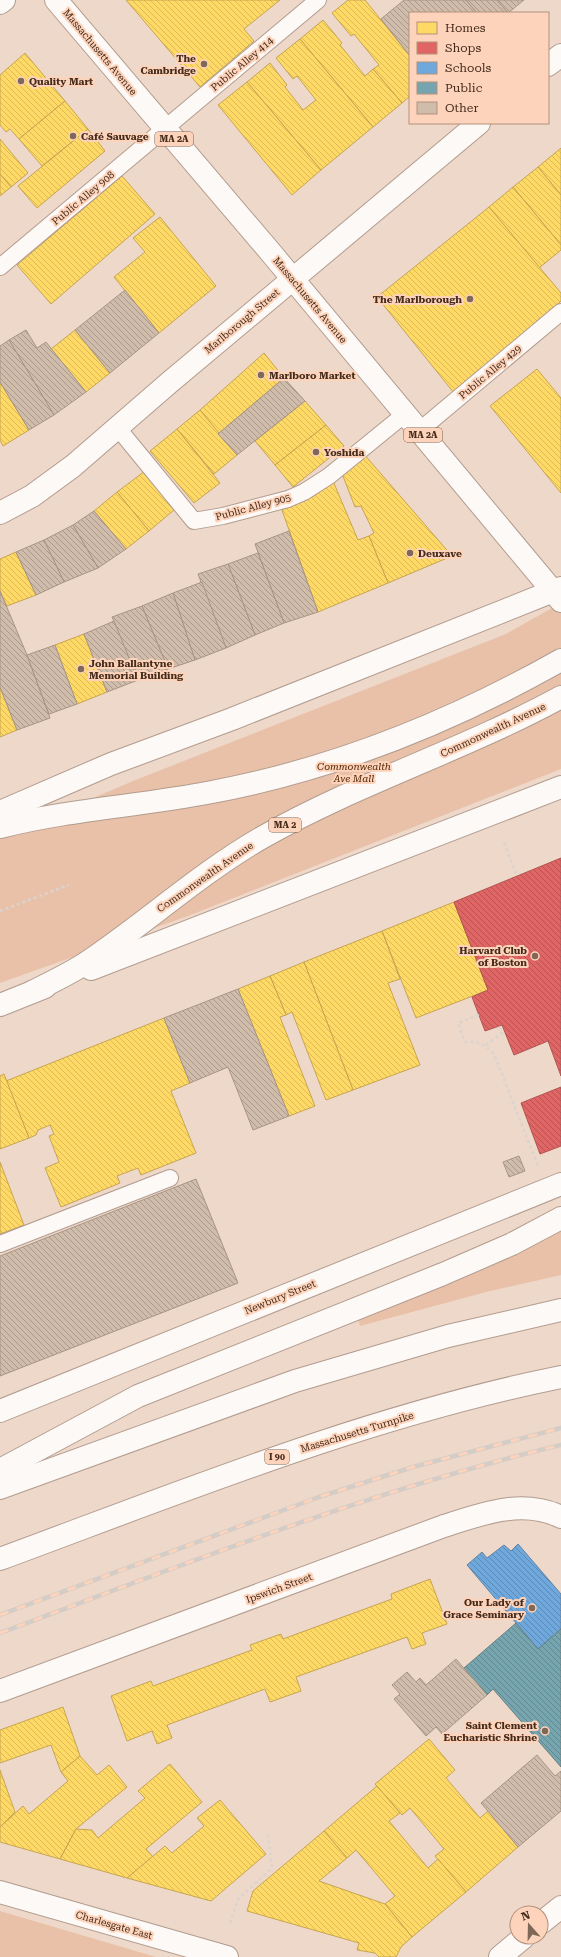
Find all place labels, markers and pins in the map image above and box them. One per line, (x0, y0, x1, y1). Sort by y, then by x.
place label: The Cambridge (140, 53, 196, 76)
marker: The Cambridge (199, 59, 209, 69)
marker: Quality Mart (16, 76, 26, 86)
place label: Quality Mart (29, 76, 93, 87)
marker: Café Sauvage (68, 131, 78, 141)
place label: Café Sauvage (81, 131, 149, 142)
place label: The Marlborough (373, 294, 462, 305)
marker: The Marlborough (465, 294, 475, 304)
marker: Marlboro Market (256, 370, 266, 380)
place label: Marlboro Market (269, 370, 356, 381)
marker: Yoshida (311, 447, 321, 457)
place label: Yoshida (324, 447, 364, 458)
marker: Deuxave (405, 548, 415, 558)
place label: Deuxave (418, 548, 462, 559)
place label: John Ballantyne Memorial Building (89, 658, 184, 681)
marker: John Ballantyne Memorial Building (76, 664, 86, 674)
place label: Harvard Club of Boston (459, 945, 527, 968)
marker: Harvard Club of Boston (530, 951, 540, 961)
place label: Our Lady of Grace Seminary (443, 1597, 525, 1620)
marker: Our Lady of Grace Seminary (527, 1603, 537, 1613)
place label: Saint Clement Eucharistic Shrine (444, 1720, 537, 1743)
marker: Saint Clement Eucharistic Shrine (540, 1726, 550, 1736)

